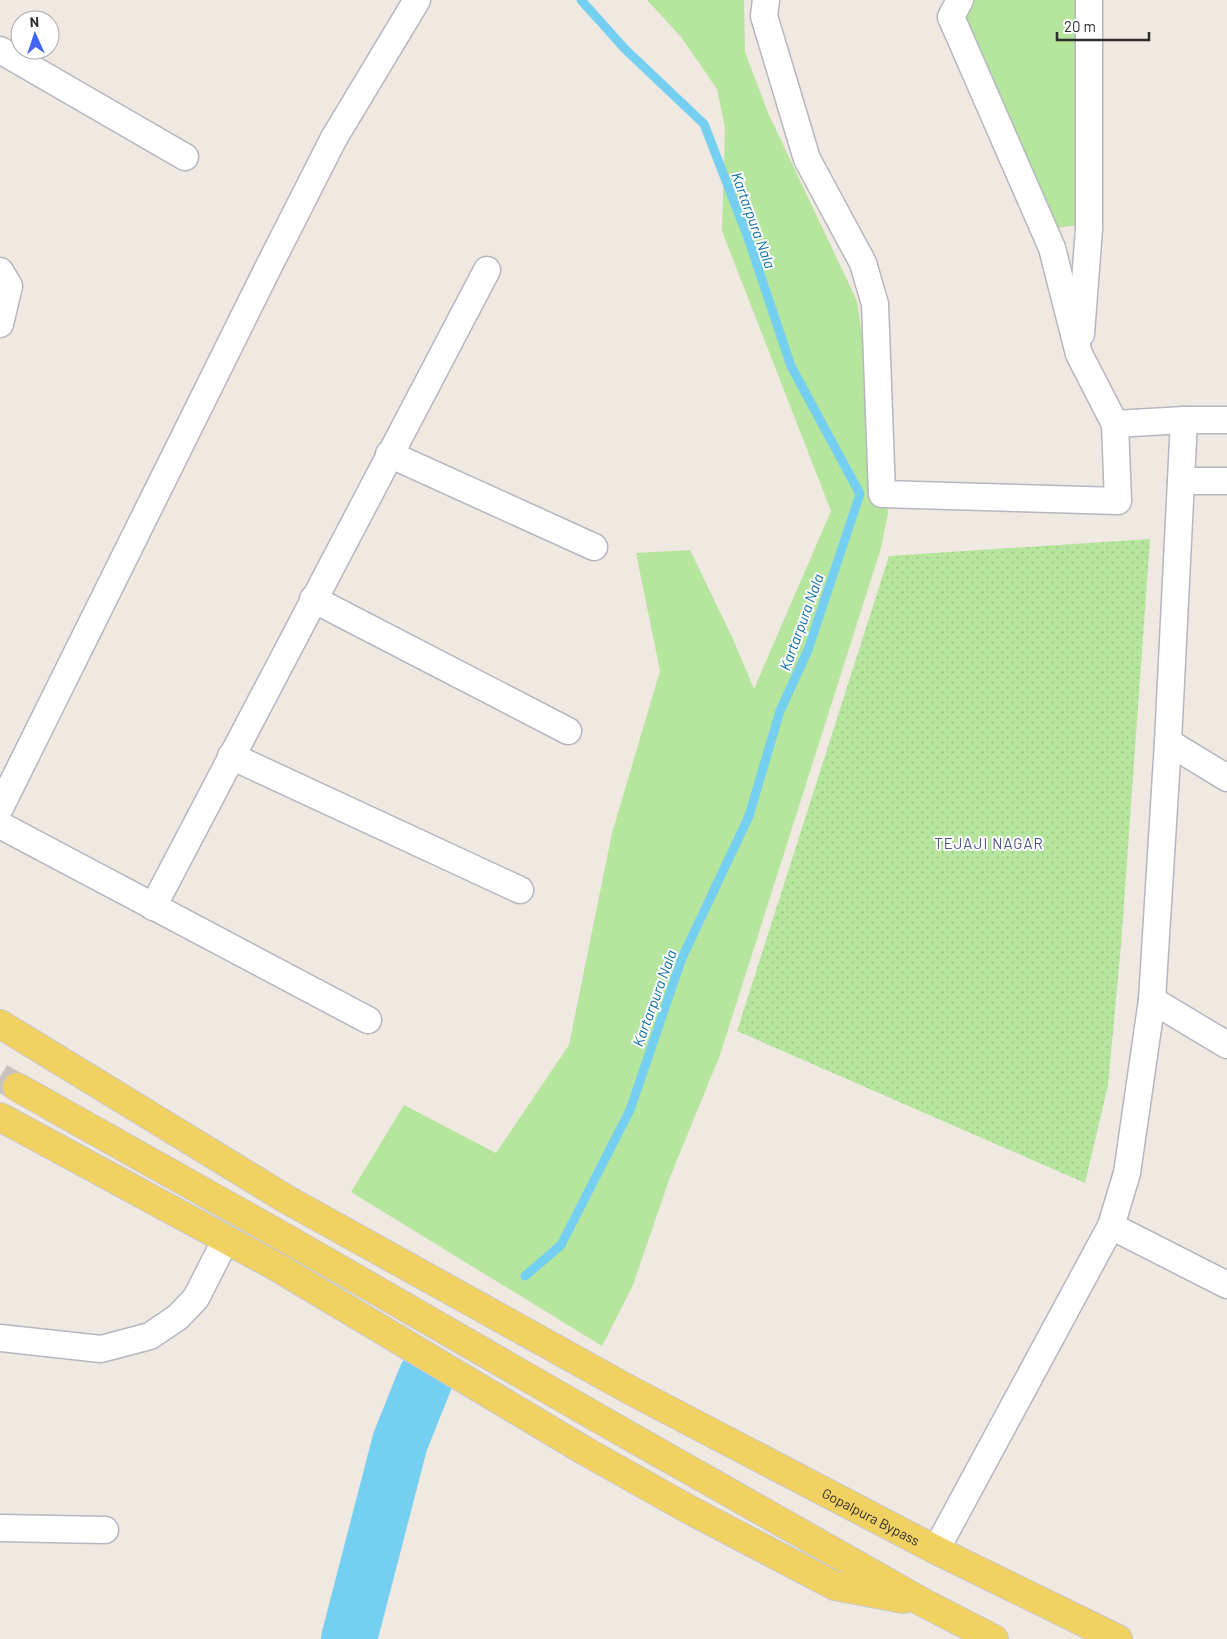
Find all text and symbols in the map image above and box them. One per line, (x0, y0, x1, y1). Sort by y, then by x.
north arrow (10, 10, 60, 60)
scale bar (1057, 10, 1150, 42)
text: N (29, 13, 39, 30)
text: 20 m (1064, 17, 1096, 35)
water label: Kartarpura Nala (728, 169, 780, 271)
water label: Kartarpura Nala (775, 571, 827, 673)
district label: TEJAJI NAGAR (934, 834, 1044, 852)
water label: Kartarpura Nala (628, 947, 680, 1049)
street label: Gopalpura Bypass (819, 1484, 923, 1549)

